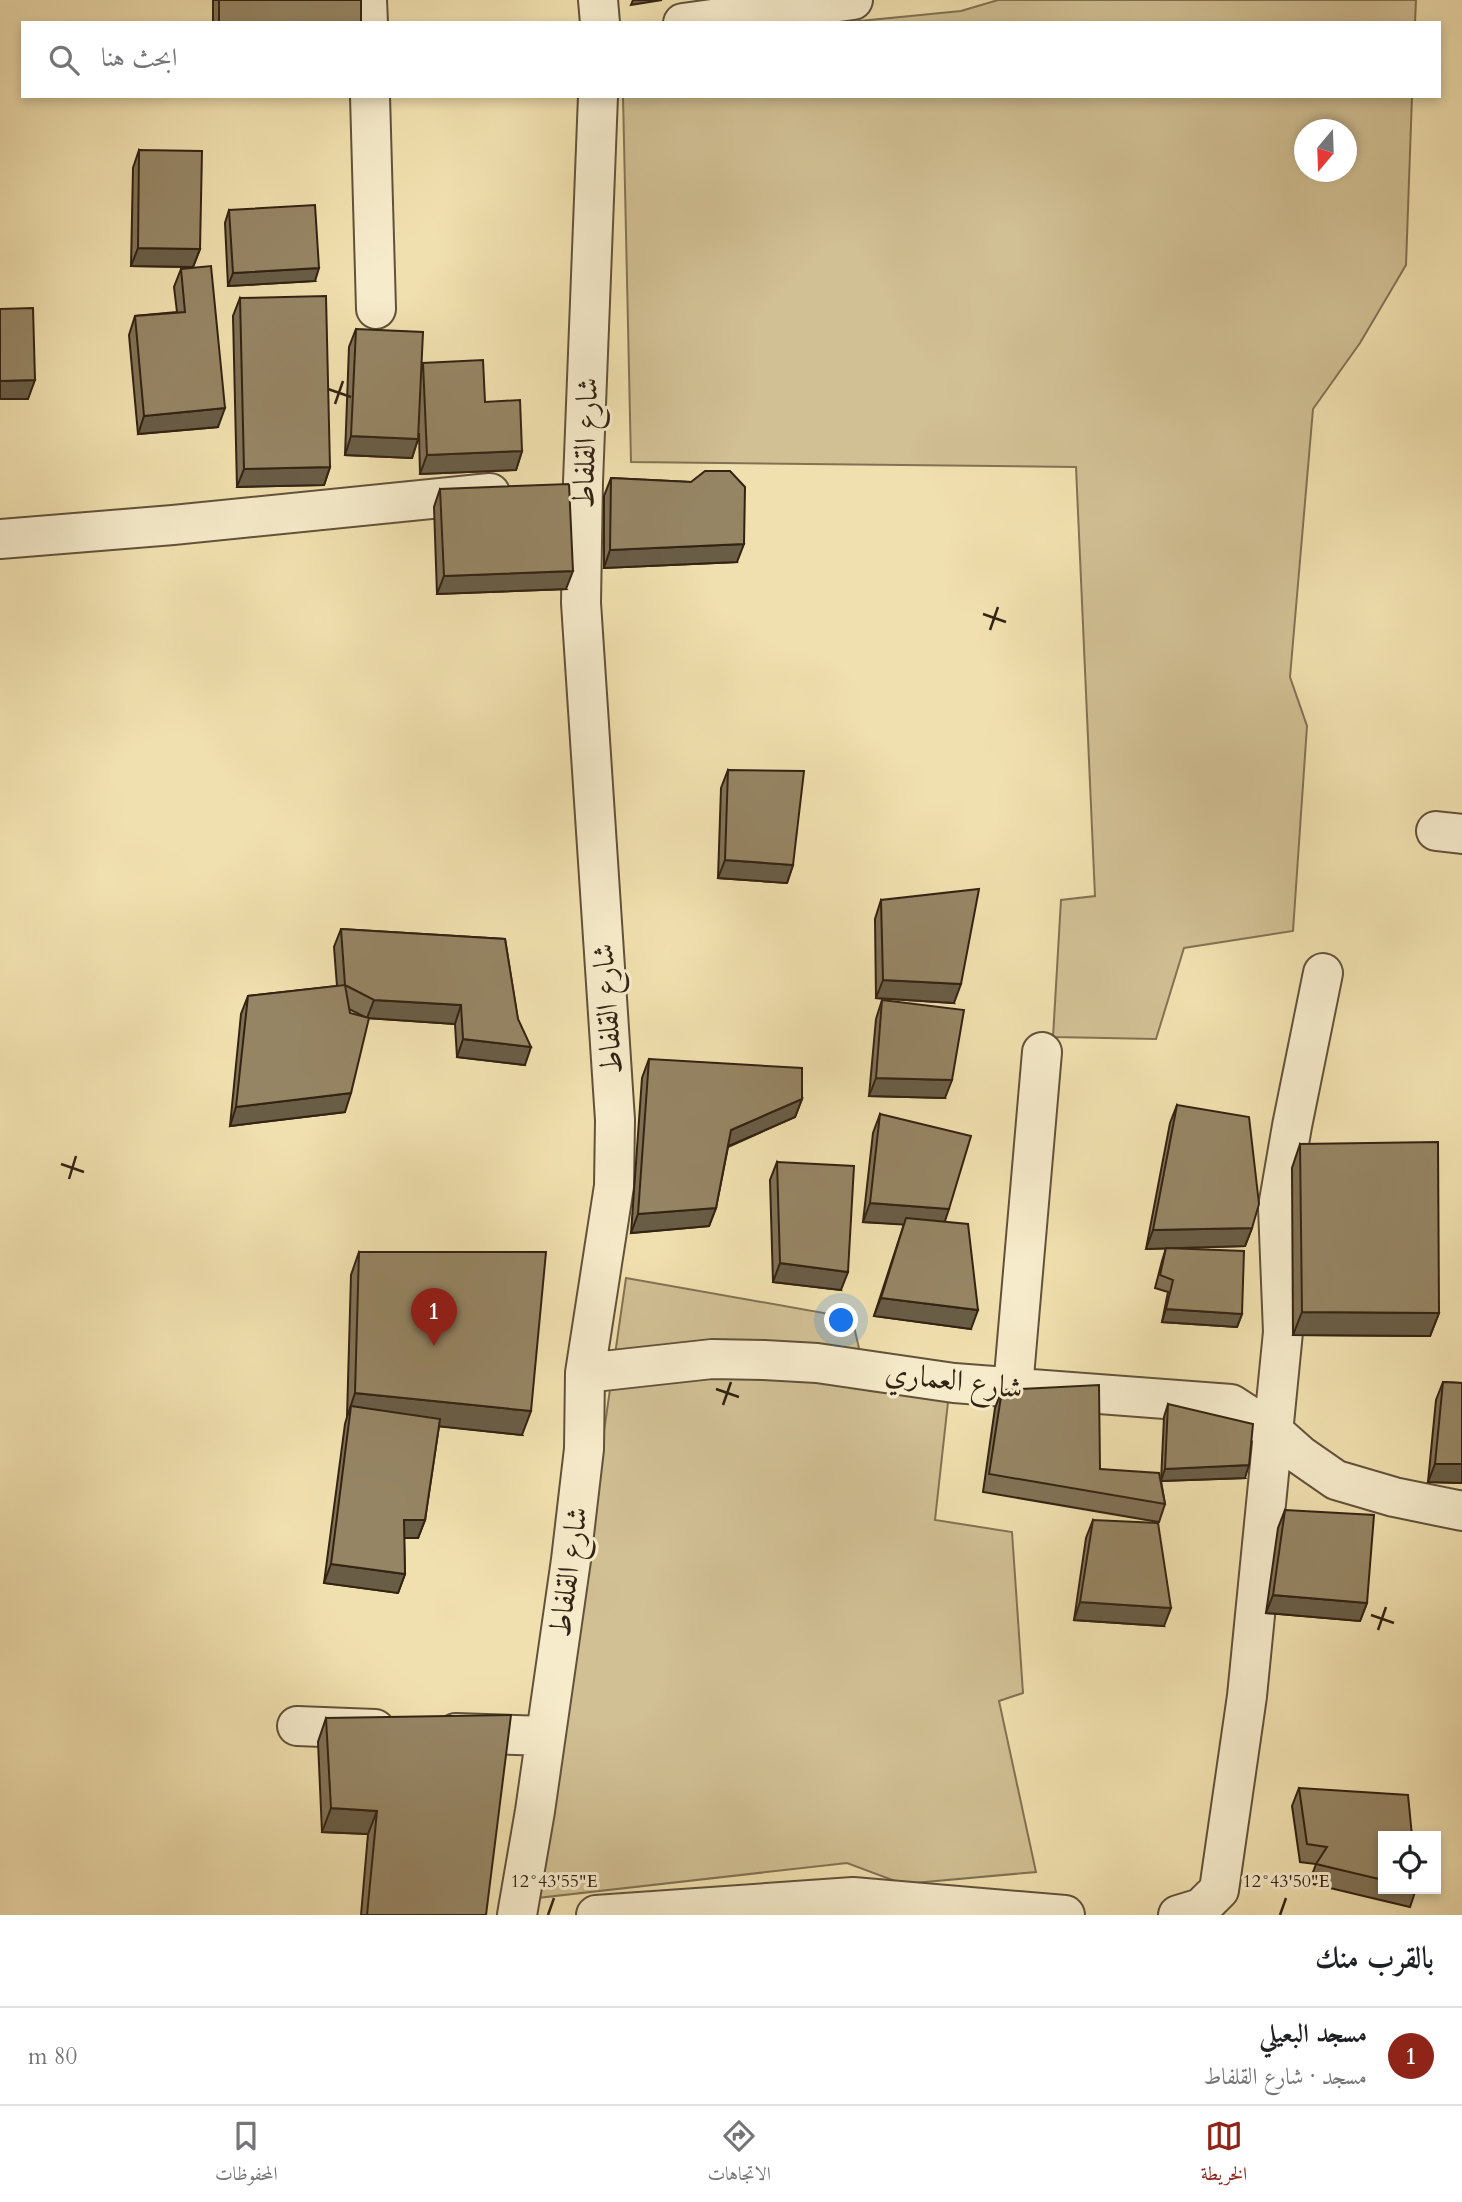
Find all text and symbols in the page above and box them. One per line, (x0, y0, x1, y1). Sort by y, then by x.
search box (21, 21, 1441, 98)
text: ابحث هنا (101, 40, 177, 75)
icon: search (45, 41, 83, 79)
north arrow (1294, 119, 1357, 182)
street label: شارع القلفاط (563, 377, 612, 509)
street label: شارع القلفاط (582, 942, 637, 1076)
pin: 1 (411, 1288, 457, 1346)
your location (824, 1303, 858, 1337)
street label: شارع العماري (882, 1352, 1025, 1413)
street label: شارع القلفاط (539, 1504, 602, 1640)
map controls (1378, 1831, 1441, 1894)
button: locate (1378, 1831, 1441, 1894)
text: 12°43'55"E (510, 1869, 598, 1894)
text: 12°43'50"E (1242, 1869, 1330, 1894)
text: بالقرب منك (1315, 1938, 1434, 1979)
text: مسجد البعيلي (1259, 2016, 1367, 2051)
text: 80 m (28, 2041, 77, 2072)
text: 1 (1405, 2041, 1417, 2072)
text: مسجد · شارع القلفاط (1203, 2061, 1367, 2092)
tab: المحفوظات (215, 2117, 278, 2192)
tab: الاتجاهات (708, 2117, 771, 2192)
tab: الخريطة (1201, 2117, 1247, 2192)

